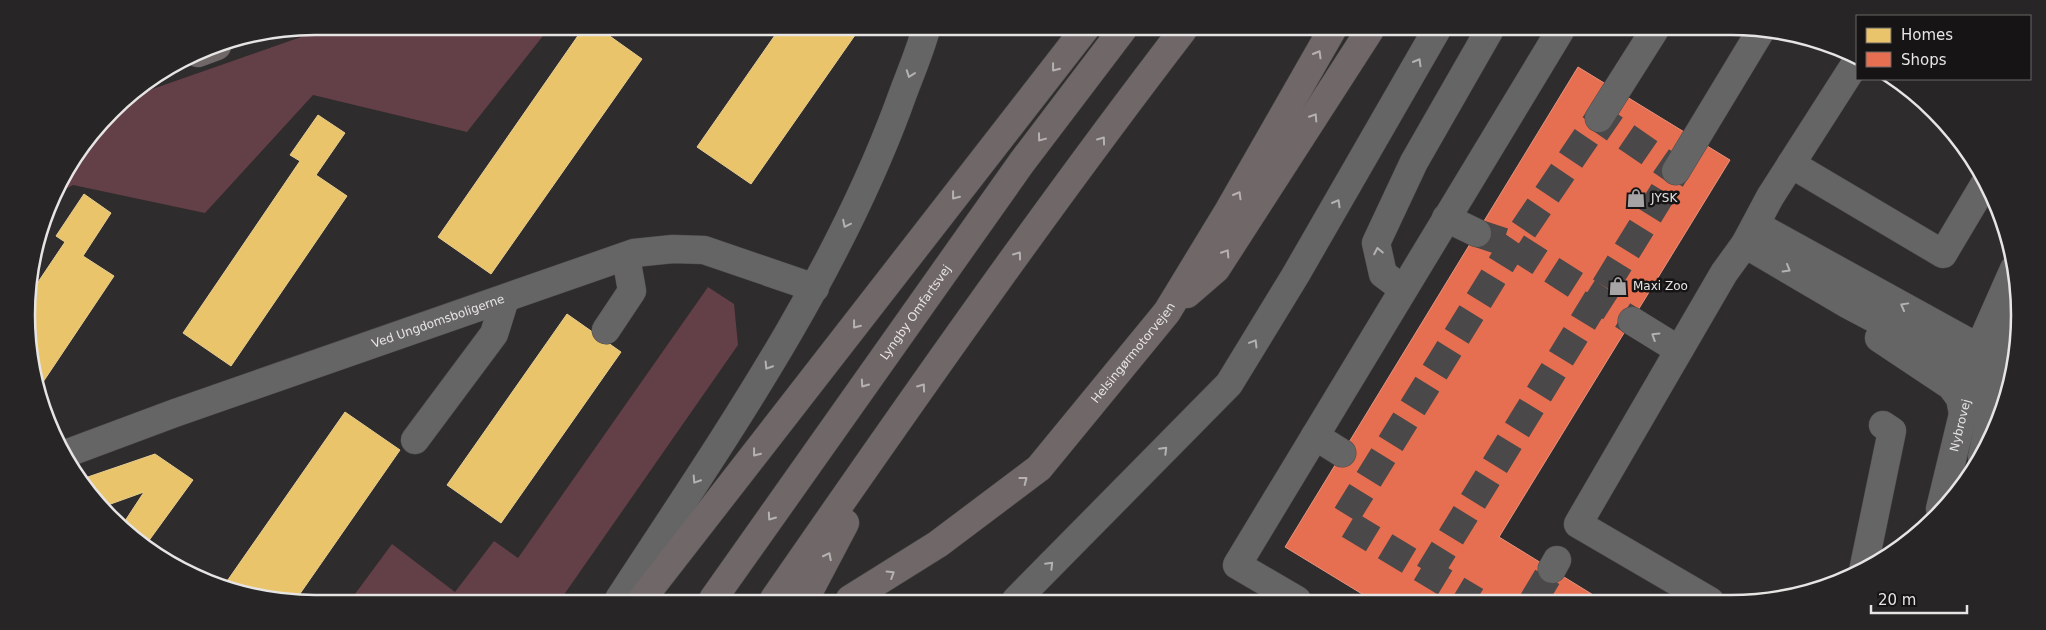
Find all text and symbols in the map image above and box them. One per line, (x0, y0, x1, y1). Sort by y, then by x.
legend (1856, 15, 2031, 80)
text: Homes (1901, 26, 1953, 44)
one-way arrow (1312, 51, 1322, 60)
text: Shops (1901, 51, 1947, 69)
one-way arrow (1411, 58, 1421, 67)
one-way arrow (1052, 62, 1060, 71)
one-way arrow (906, 70, 916, 78)
one-way arrow (1308, 113, 1317, 122)
one-way arrow (1038, 132, 1046, 141)
one-way arrow (1095, 136, 1105, 145)
shop icon: JYSK (1625, 187, 1647, 209)
one-way arrow (953, 190, 961, 199)
place label: JYSK (1650, 191, 1678, 205)
one-way arrow (1231, 192, 1241, 201)
one-way arrow (1331, 199, 1341, 208)
one-way arrow (842, 219, 853, 228)
one-way arrow (1374, 246, 1384, 255)
one-way arrow (1220, 250, 1229, 259)
one-way arrow (1012, 252, 1020, 261)
street label: Lyngby Omfartsvej (877, 262, 954, 363)
one-way arrow (1781, 263, 1790, 273)
shop icon: Maxi Zoo (1607, 275, 1629, 297)
place label: Maxi Zoo (1633, 279, 1688, 293)
street label: Ved Ungdomsboligerne (370, 292, 506, 351)
street label: Helsingørmotorvejen (1088, 300, 1178, 406)
one-way arrow (1901, 303, 1910, 313)
one-way arrow (853, 319, 861, 328)
one-way arrow (1652, 332, 1661, 342)
one-way arrow (1248, 339, 1258, 348)
one-way arrow (764, 360, 774, 369)
one-way arrow (861, 378, 870, 387)
one-way arrow (917, 384, 925, 393)
street label: Nybrovej (1947, 398, 1973, 453)
one-way arrow (1159, 446, 1168, 455)
one-way arrow (754, 447, 762, 456)
one-way arrow (693, 475, 702, 484)
one-way arrow (1018, 477, 1027, 485)
one-way arrow (768, 511, 777, 520)
one-way arrow (822, 552, 832, 561)
one-way arrow (1044, 562, 1053, 571)
one-way arrow (886, 570, 895, 580)
scale bar (1871, 582, 1967, 614)
text: 20 m (1878, 591, 1916, 609)

